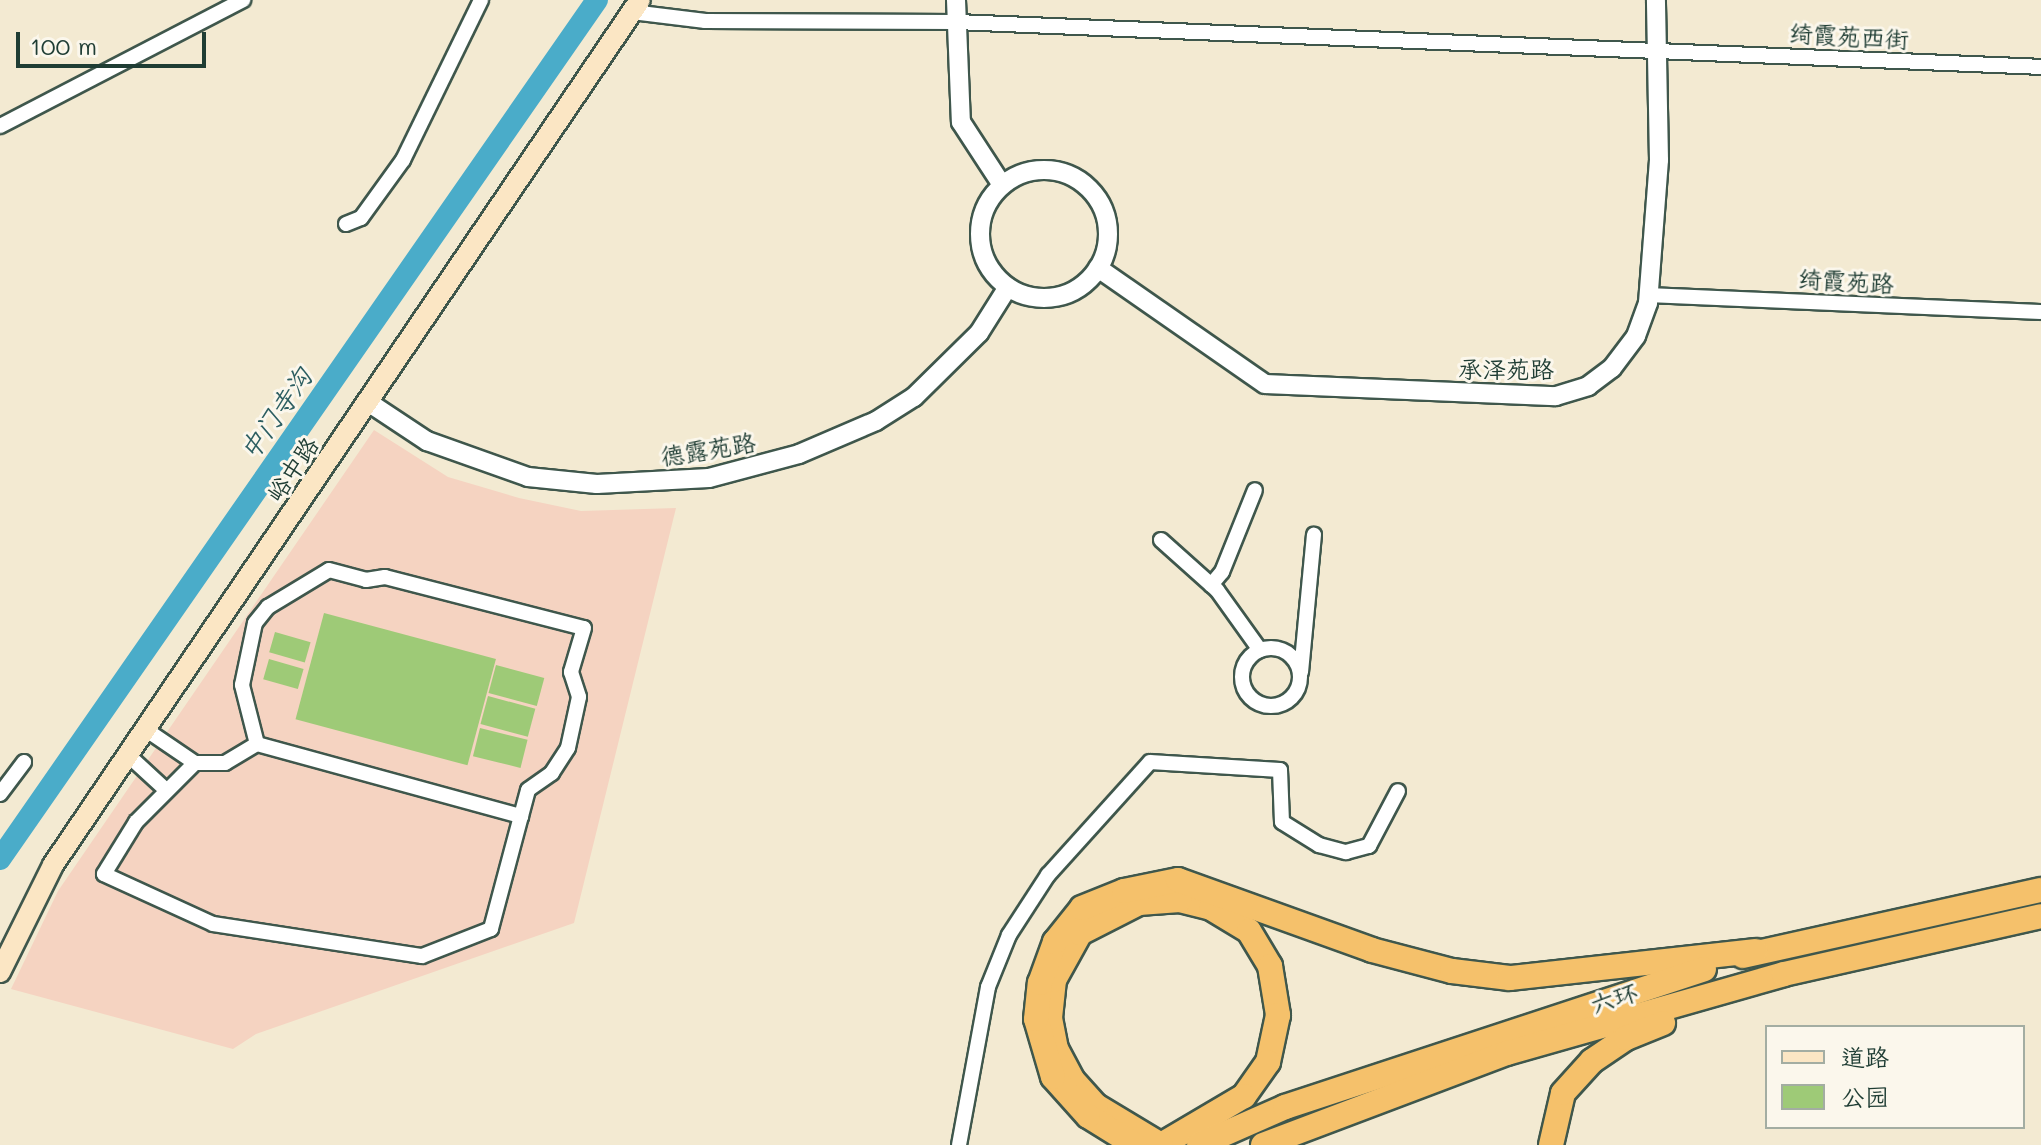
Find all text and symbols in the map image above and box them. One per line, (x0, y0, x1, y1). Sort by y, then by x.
scale bar (20, 16, 210, 66)
street label: 绮霞苑西街 (1788, 18, 1910, 54)
text: 100 m (30, 30, 97, 61)
street label: 绮霞苑路 (1797, 264, 1895, 298)
street label: 承泽苑路 (1458, 355, 1554, 383)
water label: 中门寺沟 (233, 362, 319, 466)
street label: 德露苑路 (658, 427, 758, 471)
street label: 峪中路 (260, 431, 324, 507)
street label: 六环 (1587, 977, 1641, 1019)
legend (1765, 1025, 2025, 1129)
text: 道路 (1841, 1041, 1889, 1072)
text: 公园 (1841, 1081, 1889, 1112)

